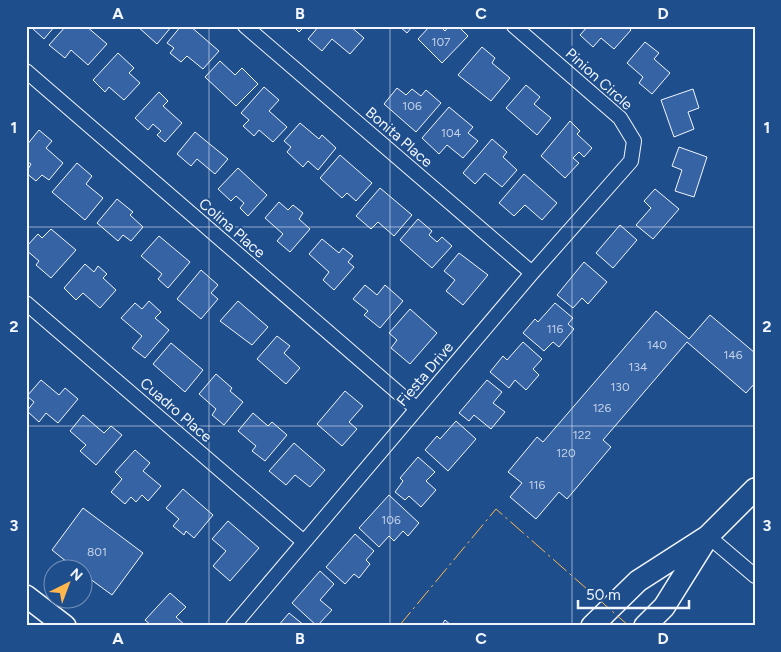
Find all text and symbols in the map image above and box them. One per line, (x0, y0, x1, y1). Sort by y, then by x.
text: A (112, 4, 124, 23)
text: B (295, 4, 305, 23)
text: C (475, 4, 487, 23)
text: D (657, 4, 669, 23)
house number: 107 (431, 35, 451, 49)
street label: Pinion Circle (562, 44, 636, 114)
house number: 106 (402, 99, 422, 113)
street label: Bonita Place (362, 103, 436, 171)
text: 1 (11, 118, 17, 137)
text: 1 (764, 118, 770, 137)
house number: 104 (441, 126, 462, 140)
street label: Colina Place (195, 194, 269, 262)
text: 2 (9, 317, 19, 336)
text: 2 (762, 317, 772, 336)
house number: 116 (547, 322, 564, 336)
street label: Fiesta Drive (393, 338, 457, 410)
house number: 140 (647, 338, 667, 352)
house number: 146 (723, 348, 743, 362)
house number: 134 (629, 360, 648, 374)
street label: Cuadro Place (136, 374, 216, 446)
house number: 130 (610, 380, 630, 394)
house number: 126 (593, 401, 611, 415)
house number: 122 (573, 428, 591, 442)
house number: 120 (556, 446, 576, 460)
house number: 116 (529, 478, 546, 492)
house number: 106 (381, 513, 401, 527)
text: 3 (10, 516, 19, 535)
text: 3 (763, 516, 772, 535)
house number: 801 (87, 545, 107, 559)
north arrow (42, 560, 92, 610)
text: N (67, 565, 86, 585)
scale bar (578, 577, 690, 609)
text: 50 m (586, 586, 621, 604)
text: A (112, 629, 124, 648)
text: B (295, 629, 305, 648)
text: C (475, 629, 487, 648)
text: D (657, 629, 669, 648)

